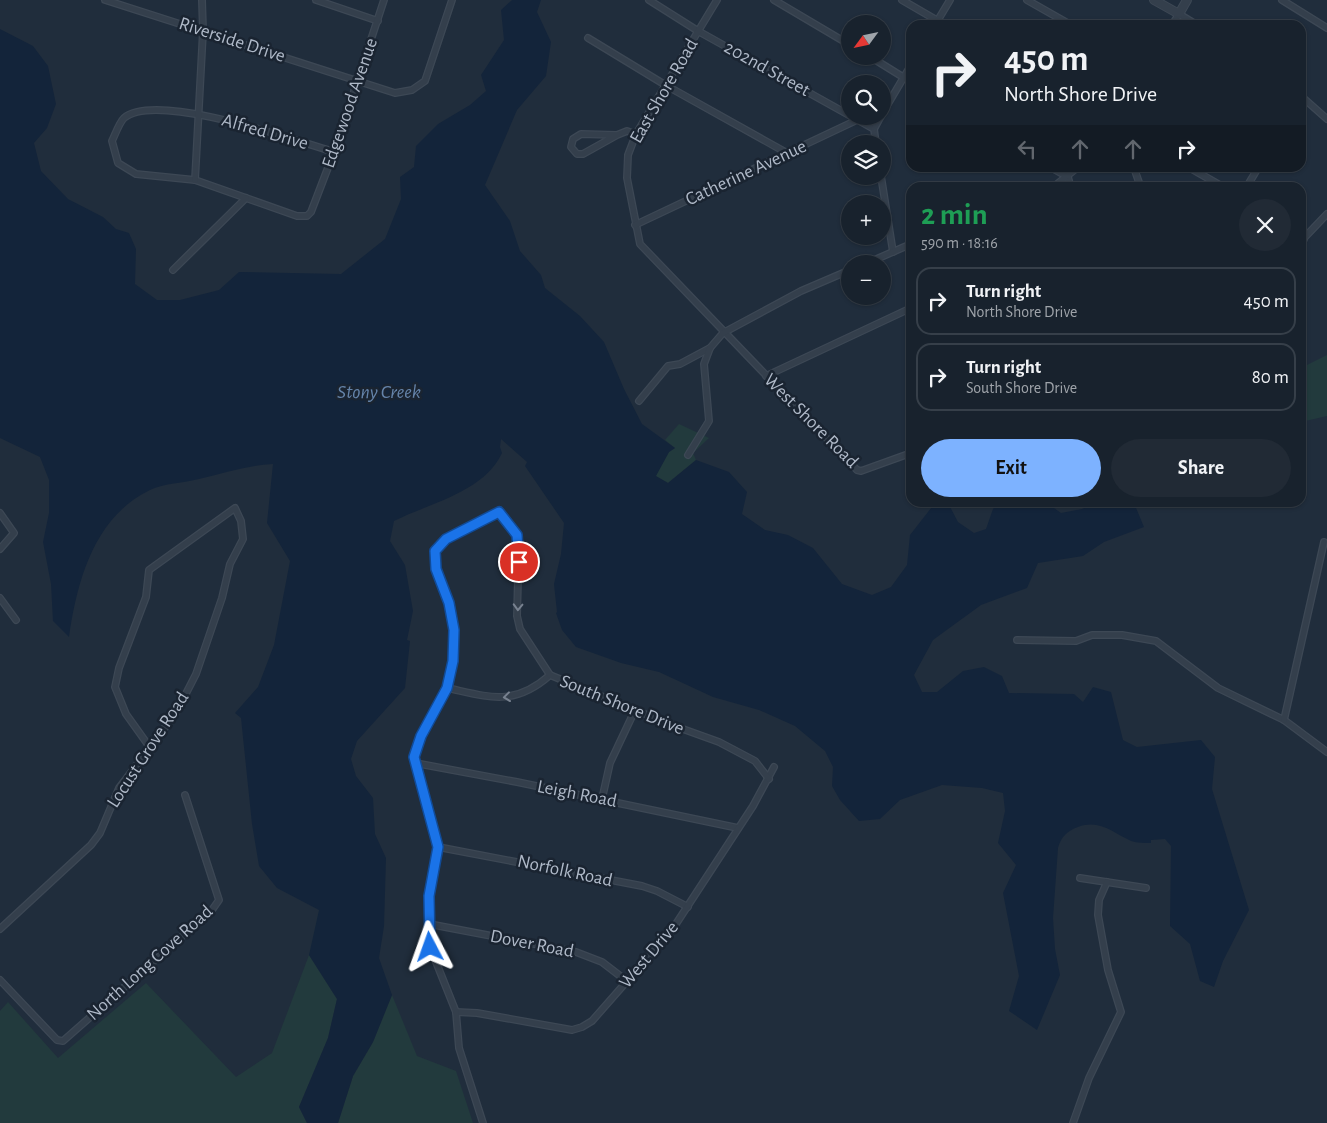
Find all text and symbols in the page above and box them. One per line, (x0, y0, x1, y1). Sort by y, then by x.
street label: Riverside Drive (176, 14, 288, 66)
north arrow (841, 15, 891, 65)
map controls (841, 15, 891, 305)
street label: East Shore Road (626, 35, 702, 147)
street label: Edgewood Avenue (319, 36, 381, 170)
street label: 202nd Street (721, 38, 813, 100)
icon: right (921, 40, 986, 105)
text: 450 m (1004, 42, 1089, 77)
button: search (841, 75, 891, 125)
text: North Shore Drive (1004, 83, 1157, 105)
street label: Alfred Drive (220, 111, 310, 153)
button: layers (841, 135, 891, 185)
icon: left (1013, 135, 1041, 163)
icon: ahead (1066, 135, 1094, 163)
icon: ahead (1119, 135, 1147, 163)
icon: right (1172, 135, 1200, 163)
street label: Catherine Avenue (683, 137, 809, 209)
button: + (841, 195, 891, 245)
button: close (1239, 199, 1291, 251)
text: 2 min (921, 200, 988, 230)
text: 590 m · 18:16 (921, 235, 998, 251)
button: − (841, 255, 891, 305)
text: Turn right (966, 282, 1041, 301)
icon: right (923, 287, 951, 315)
text: 450 m (1244, 292, 1289, 311)
text: North Shore Drive (966, 304, 1077, 320)
text: Turn right (966, 358, 1041, 377)
icon: right (923, 363, 951, 391)
text: 80 m (1252, 368, 1289, 387)
street label: West Shore Road (760, 370, 862, 472)
text: South Shore Drive (966, 380, 1077, 396)
water label: Stony Creek (337, 382, 421, 402)
button: Exit (921, 439, 1101, 497)
button: Share (1111, 439, 1291, 497)
pin (498, 541, 540, 583)
icon: arrive (505, 548, 533, 576)
one-way arrow (512, 603, 523, 611)
street label: South Shore Drive (557, 671, 687, 739)
street label: Locust Grove Road (104, 689, 193, 811)
one-way arrow (503, 691, 511, 702)
street label: Leigh Road (535, 777, 619, 811)
street label: Norfolk Road (516, 852, 615, 890)
street label: North Long Cove Road (83, 902, 217, 1024)
street label: West Drive (616, 918, 682, 992)
position arrow (403, 920, 455, 972)
street label: Dover Road (488, 927, 576, 961)

